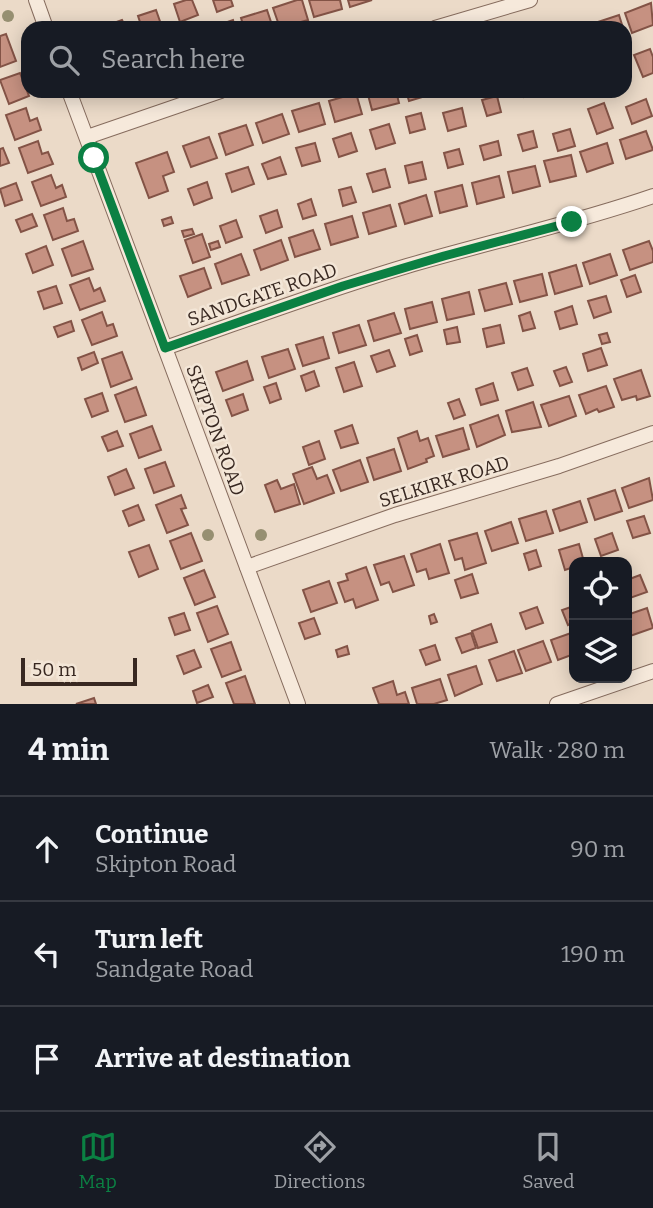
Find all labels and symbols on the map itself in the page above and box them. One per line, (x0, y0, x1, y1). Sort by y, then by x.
route start (78, 142, 109, 173)
route end (556, 206, 587, 237)
street label: SANDGATE ROAD (184, 258, 340, 331)
street label: SKIPTON ROAD (181, 362, 250, 499)
street label: SELKIRK ROAD (376, 451, 512, 512)
scale bar (21, 655, 136, 687)

